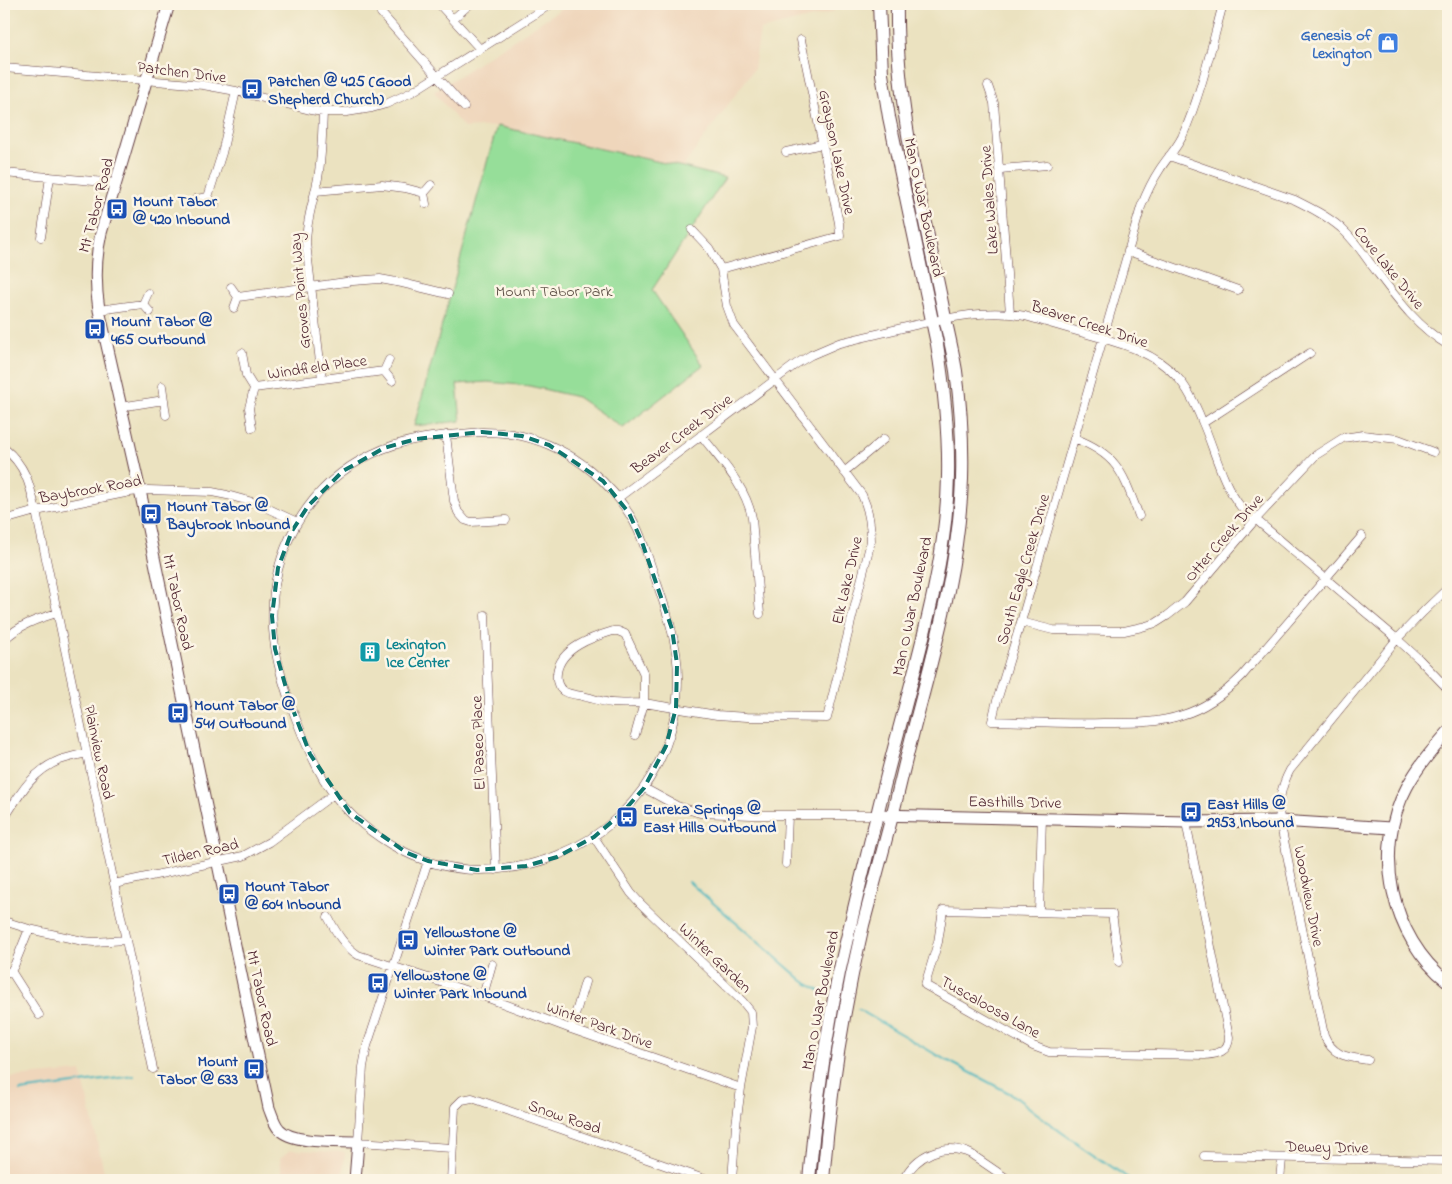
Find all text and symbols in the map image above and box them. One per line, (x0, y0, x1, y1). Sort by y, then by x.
place label: Genesis of Lexington (1301, 24, 1373, 67)
shop icon: Genesis of Lexington (1376, 31, 1400, 55)
street label: Patchen Drive (136, 56, 228, 90)
place label: Patchen @ 425 (Good Shepherd Church) (268, 70, 411, 112)
bus stop icon: Patchen @ 425 (Good Shepherd Church) (240, 77, 264, 101)
street label: Grayson Lake Drive (811, 88, 861, 218)
street label: Man O War Boulevard (897, 136, 949, 279)
street label: Lake Wales Drive (974, 144, 1006, 255)
street label: Mt Tabor Road (73, 155, 121, 256)
place label: Mount Tabor @ 420 Inbound (132, 190, 230, 232)
bus stop icon: Mount Tabor @ 420 Inbound (105, 197, 129, 221)
street label: Cove Lake Drive (1347, 221, 1430, 316)
street label: Groves Point Way (284, 232, 318, 350)
park label: Mount Tabor Park (496, 280, 613, 304)
street label: Beaver Creek Drive (1027, 294, 1152, 355)
place label: Mount Tabor @ 465 Outbound (110, 310, 212, 352)
bus stop icon: Mount Tabor @ 465 Outbound (83, 317, 107, 341)
street label: Windfield Place (266, 349, 369, 387)
street label: Beaver Creek Drive (626, 388, 739, 481)
street label: Baybrook Road (36, 469, 143, 511)
street label: Otter Creek Drive (1179, 488, 1270, 588)
street label: South Eagle Creek Drive (991, 491, 1057, 648)
place label: Mount Tabor @ Baybrook Inbound (166, 495, 290, 538)
bus stop icon: Mount Tabor @ Baybrook Inbound (139, 502, 163, 526)
street label: Elk Lake Drive (826, 533, 870, 627)
street label: Man O War Boulevard (887, 535, 939, 678)
street label: Mt Tabor Road (155, 552, 199, 653)
place label: Lexington Ice Center (386, 633, 450, 675)
building icon: Lexington Ice Center (358, 640, 382, 664)
place label: Mount Tabor @ 541 Outbound (194, 694, 295, 736)
street label: El Paseo Place (465, 694, 493, 791)
bus stop icon: Mount Tabor @ 541 Outbound (166, 701, 190, 725)
street label: Plainview Road (76, 703, 120, 802)
street label: Easthills Drive (968, 790, 1063, 816)
place label: East Hills @ 2953 Inbound (1206, 793, 1294, 835)
place label: Eureka Springs @ East Hills Outbound (643, 798, 776, 840)
bus stop icon: East Hills @ 2953 Inbound (1179, 800, 1203, 824)
bus stop icon: Eureka Springs @ East Hills Outbound (615, 805, 639, 829)
street label: Tilden Road (160, 833, 241, 873)
street label: Woodview Drive (1287, 844, 1330, 950)
place label: Mount Tabor @ 604 Inbound (244, 875, 341, 917)
bus stop icon: Mount Tabor @ 604 Inbound (217, 882, 241, 906)
street label: Winter Garden (673, 917, 757, 1000)
place label: Yellowstone @ Winter Park Outbound (423, 921, 570, 963)
bus stop icon: Yellowstone @ Winter Park Outbound (396, 928, 420, 952)
street label: Man O War Boulevard (796, 929, 846, 1072)
street label: Mt Tabor Road (239, 948, 283, 1049)
place label: Yellowstone @ Winter Park Inbound (393, 964, 527, 1006)
street label: Tuscaloosa Lane (936, 970, 1045, 1046)
bus stop icon: Yellowstone @ Winter Park Inbound (366, 971, 390, 995)
street label: Winter Park Drive (543, 995, 657, 1057)
place label: Mount Tabor @ 633 (157, 1050, 239, 1092)
bus stop icon: Mount Tabor @ 633 (242, 1057, 266, 1081)
street label: Snow Road (525, 1094, 604, 1142)
street label: Dewey Drive (1284, 1135, 1369, 1161)

